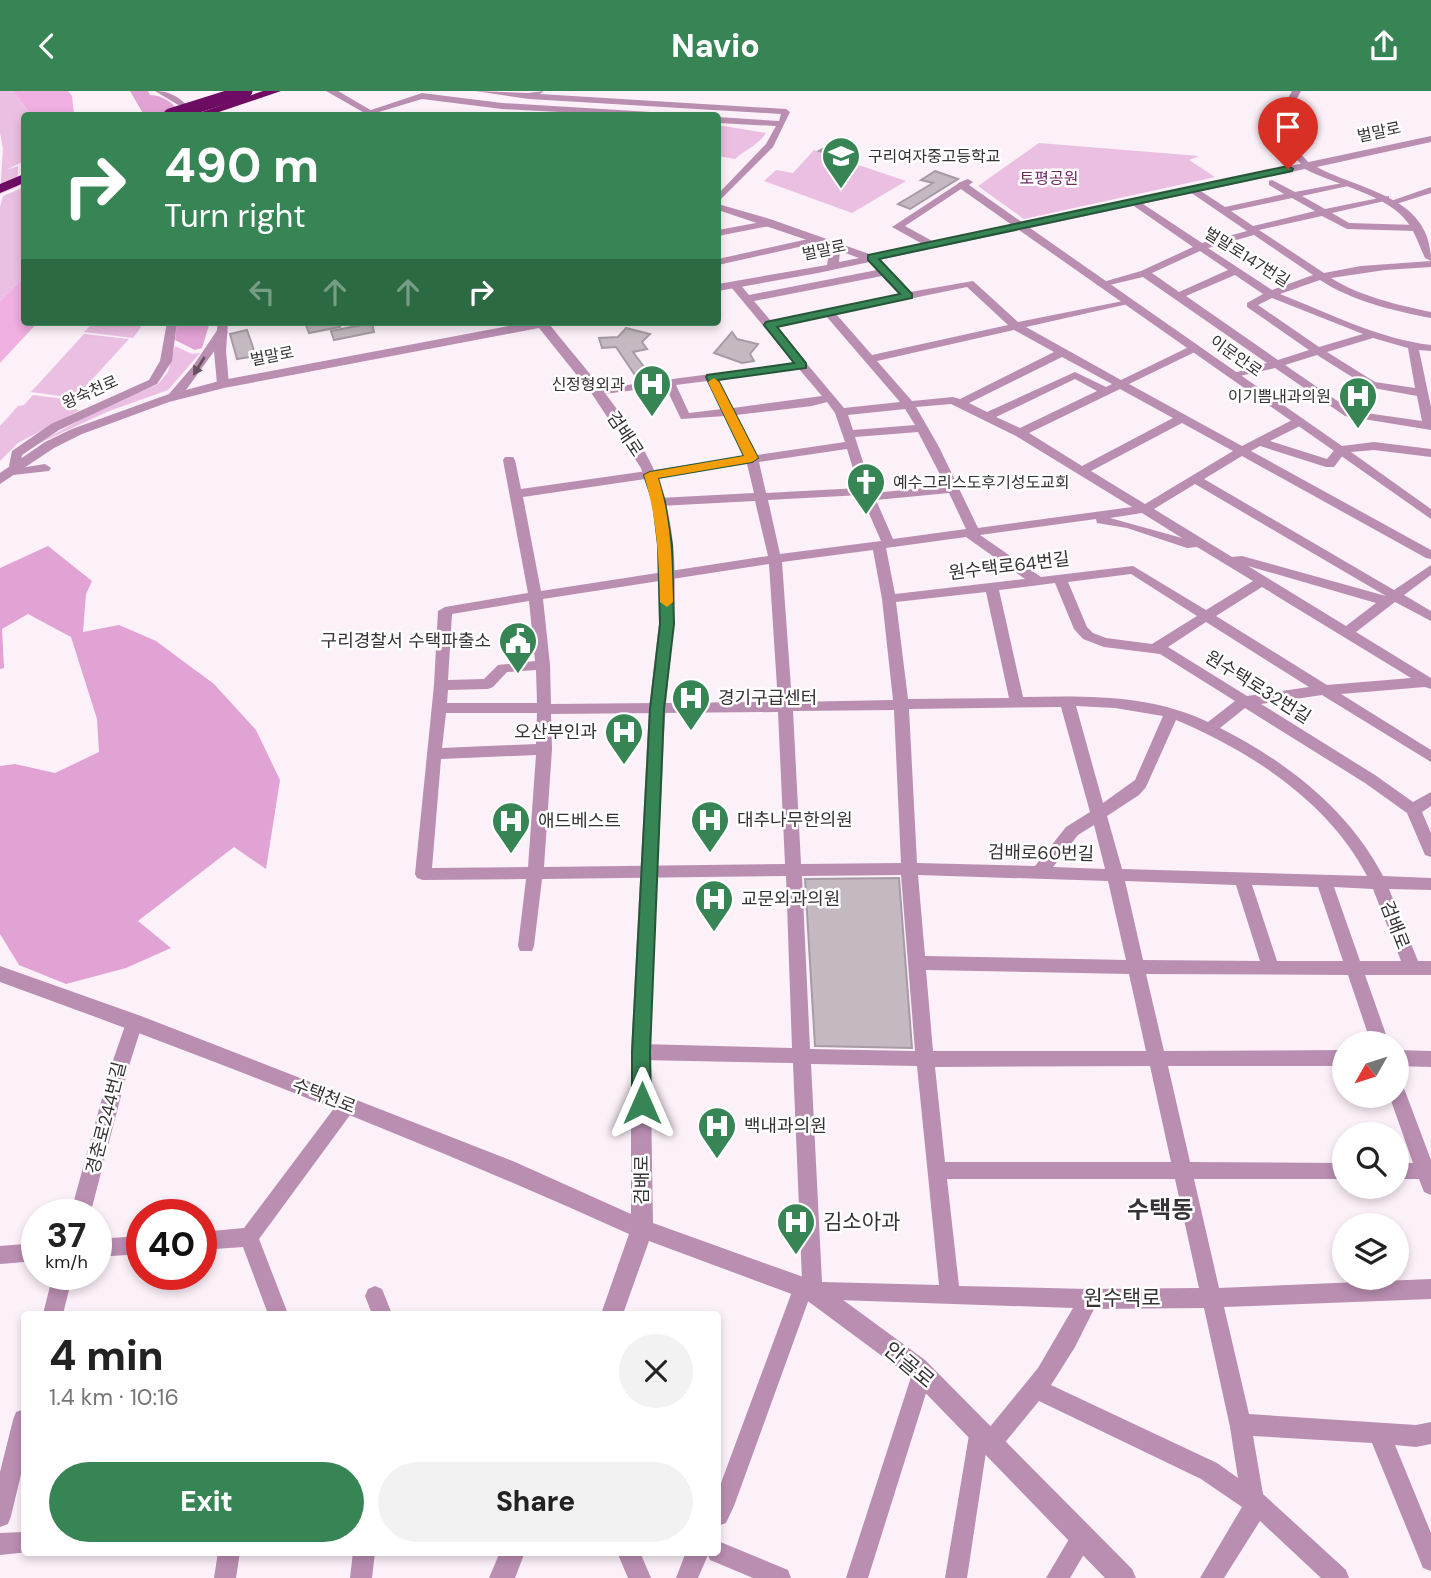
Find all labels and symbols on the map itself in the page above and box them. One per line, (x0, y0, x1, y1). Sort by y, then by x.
pin (1258, 97, 1318, 169)
street label: 벌말로 (1355, 117, 1403, 147)
school or university icon: 구리여자중고등학교 (820, 135, 862, 190)
place label: 구리여자중고등학교 (868, 146, 1000, 167)
park label: 토평공원 (1020, 168, 1078, 189)
street label: 벌말로147번길 (1200, 222, 1294, 292)
street label: 벌말로 (800, 235, 848, 265)
street label: 이문안로 (1206, 331, 1266, 382)
street label: 벌말로 (248, 341, 296, 371)
one-way arrow (192, 356, 205, 375)
hospital icon: 신정형외과 (631, 363, 673, 418)
street label: 왕숙천로 (59, 370, 121, 414)
place label: 신정형외과 (551, 374, 625, 395)
hospital icon: 이기쁨내과의원 (1337, 375, 1379, 430)
place label: 이기쁨내과의원 (1228, 386, 1331, 407)
street label: 검배로 (601, 407, 649, 461)
church icon: 예수그리스도후기성도교회 (845, 461, 887, 516)
place label: 예수그리스도후기성도교회 (893, 472, 1070, 493)
street label: 원수택로64번길 (947, 547, 1071, 585)
public building icon: 구리경찰서 수택파출소 (497, 620, 539, 675)
place label: 구리경찰서 수택파출소 (321, 629, 491, 653)
street label: 원수택로32번길 (1201, 645, 1315, 729)
hospital icon: 경기구급센터 (670, 677, 712, 732)
place label: 경기구급센터 (718, 686, 817, 710)
hospital icon: 오산부인과 (603, 711, 645, 766)
place label: 오산부인과 (514, 720, 597, 744)
hospital icon: 대추나무한의원 (689, 799, 731, 854)
hospital icon: 애드베스트 (490, 800, 532, 855)
place label: 대추나무한의원 (737, 808, 853, 832)
place label: 애드베스트 (538, 809, 621, 833)
street label: 검배로60번길 (988, 840, 1094, 866)
hospital icon: 교문외과의원 (693, 878, 735, 933)
place label: 교문외과의원 (741, 887, 840, 911)
street label: 검배로 (1375, 898, 1415, 952)
north arrow (1332, 1031, 1409, 1108)
street label: 경춘로244번길 (80, 1059, 132, 1177)
position arrow (605, 1066, 679, 1140)
street label: 수택천로 (289, 1073, 359, 1119)
hospital icon: 백내과의원 (696, 1105, 738, 1160)
place label: 백내과의원 (744, 1114, 827, 1138)
street label: 검배로 (630, 1155, 654, 1205)
district label: 수택동 (1127, 1194, 1193, 1225)
speed limit sign: 40 (126, 1199, 217, 1290)
hospital icon: 김소아과 (775, 1201, 817, 1256)
place label: 김소아과 (823, 1208, 900, 1236)
street label: 원수택로 (1083, 1284, 1161, 1312)
street label: 안골로 (878, 1336, 940, 1394)

